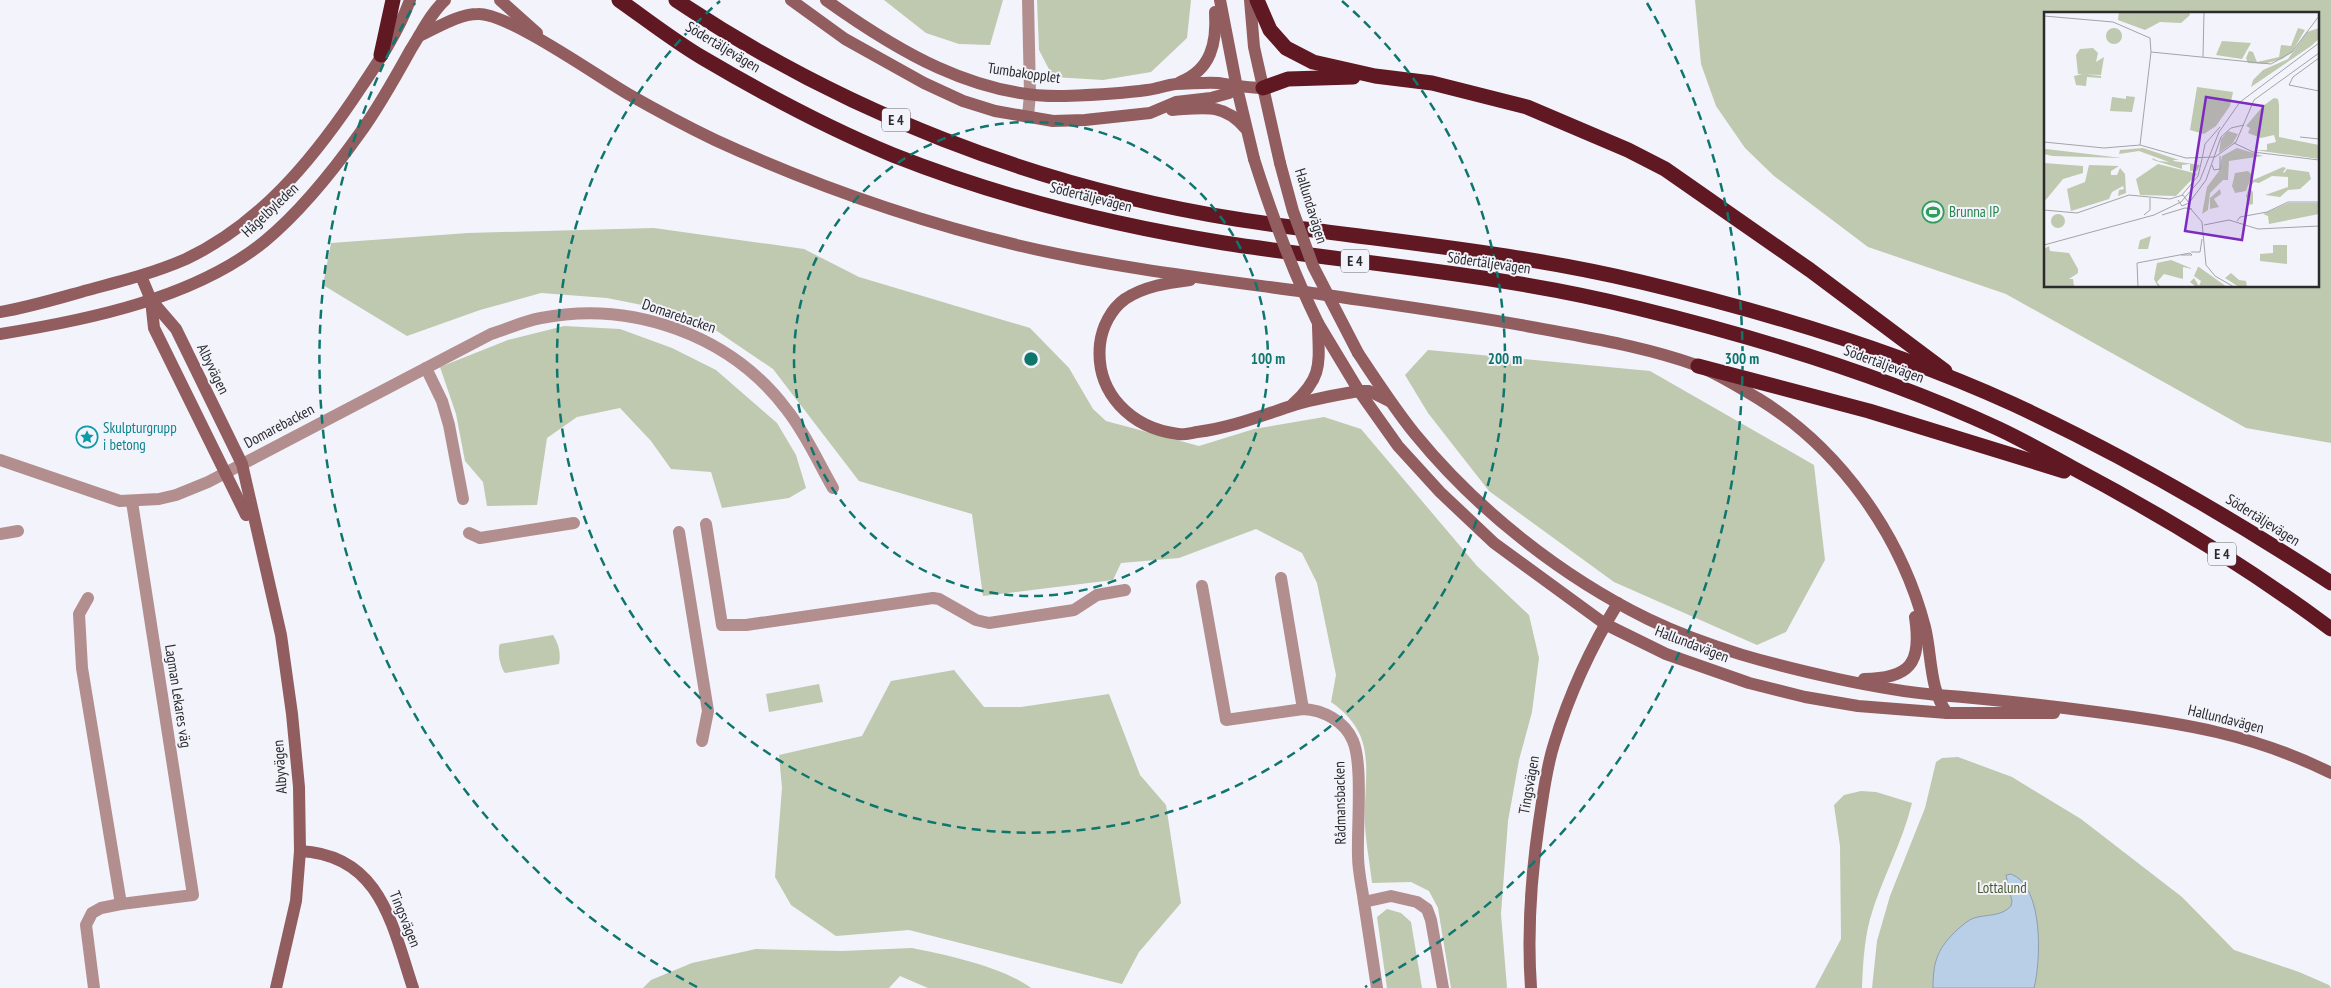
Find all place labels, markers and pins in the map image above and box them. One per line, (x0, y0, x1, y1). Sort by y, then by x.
sports icon: Brunna IP (1921, 200, 1945, 224)
place label: Brunna IP (1949, 202, 2000, 221)
centre of rings (1022, 350, 1040, 368)
place label: Skulpturgrupp i betong (103, 418, 177, 454)
place icon: Skulpturgrupp i betong (75, 425, 99, 449)

